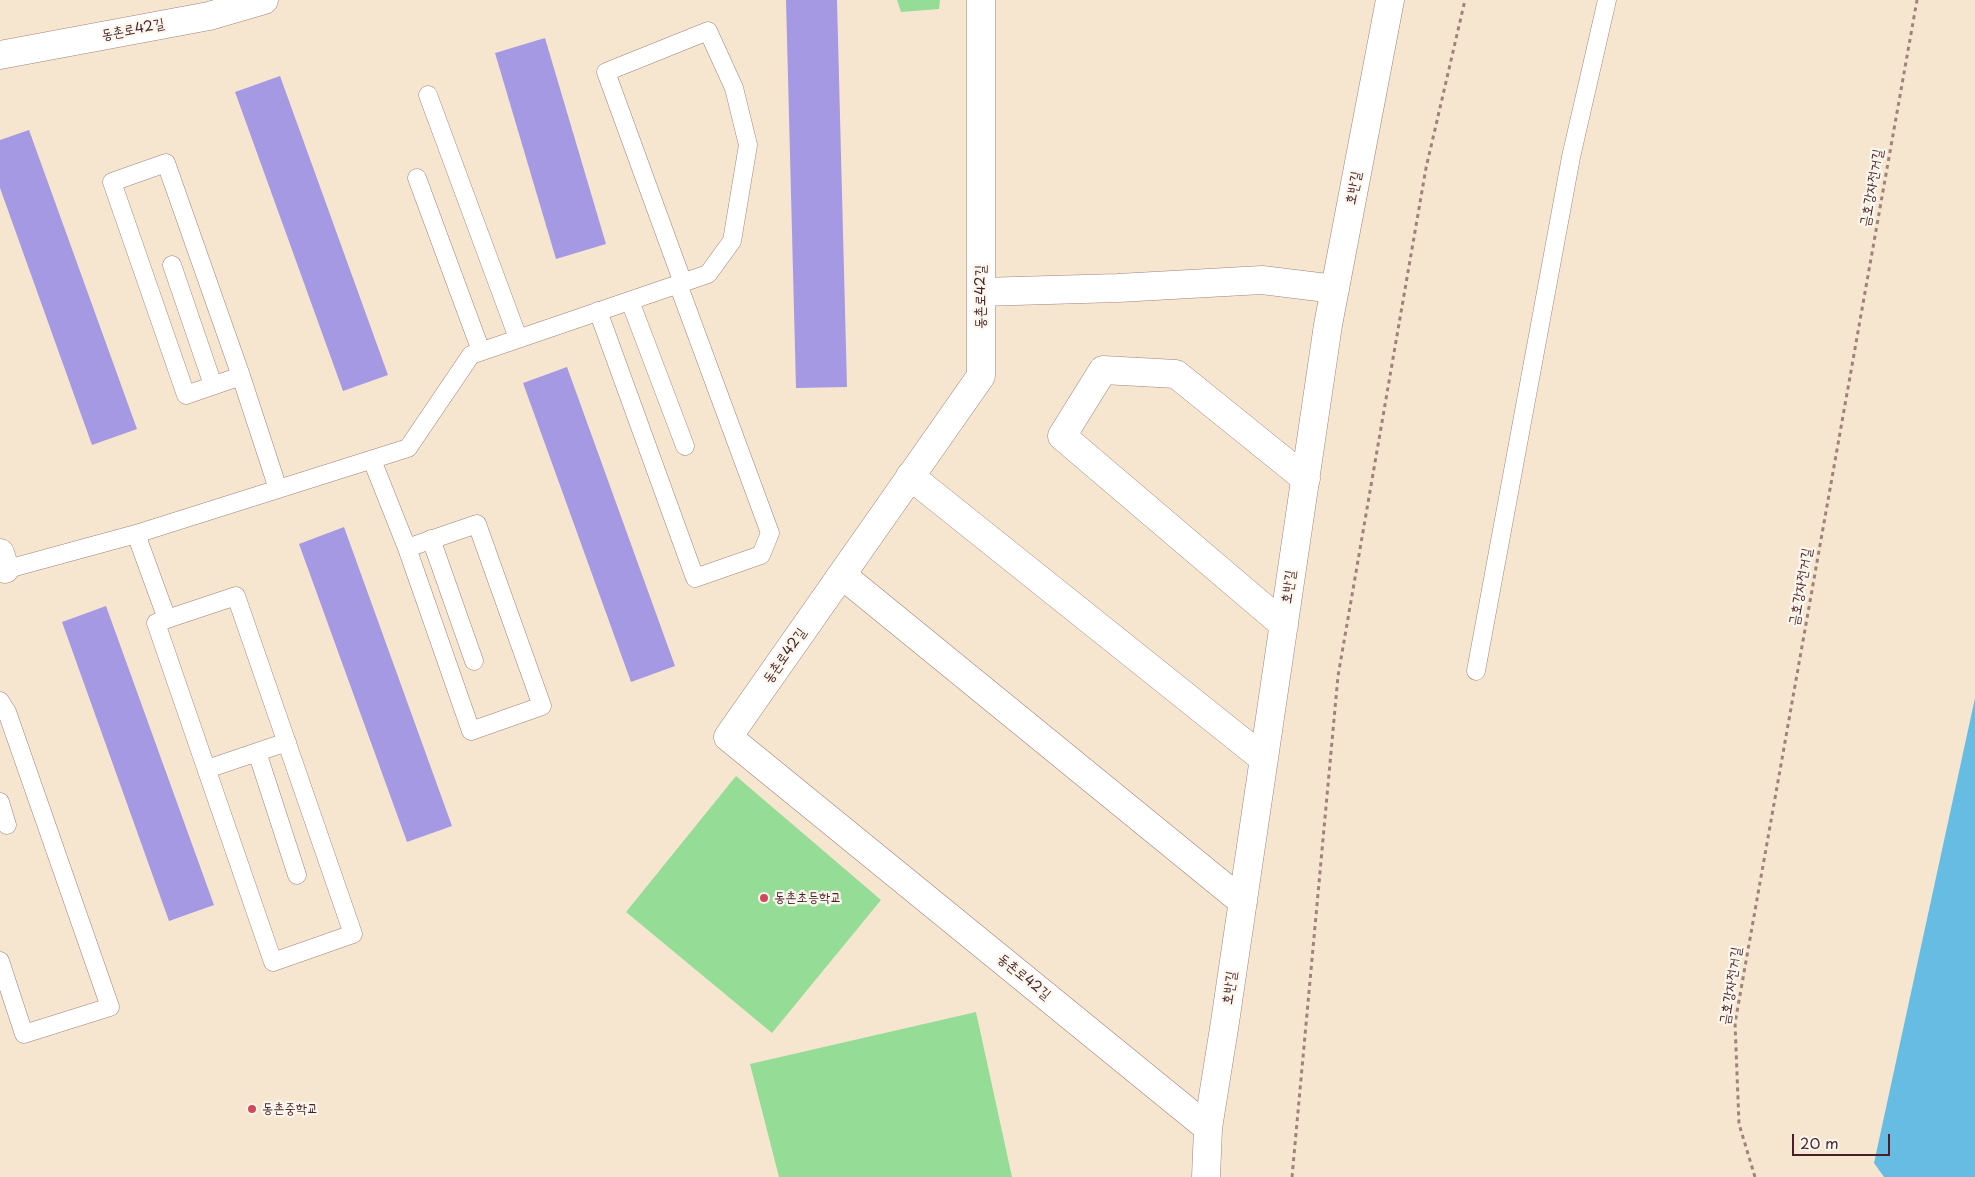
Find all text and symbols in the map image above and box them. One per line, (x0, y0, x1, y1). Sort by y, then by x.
street label: 동촌로42길 (100, 16, 166, 44)
street label: 금호강자전거길 (1857, 148, 1887, 228)
street label: 호반길 (1343, 170, 1365, 206)
street label: 동촌로42길 (973, 265, 989, 329)
street label: 금호강자전거길 (1786, 547, 1816, 627)
street label: 호반길 (1278, 569, 1300, 605)
street label: 동촌로42길 (760, 625, 810, 687)
place label: 동촌초등학교 (774, 890, 842, 906)
marker: 동촌초등학교 (758, 892, 770, 904)
street label: 금호강자전거길 (1717, 946, 1745, 1026)
street label: 동촌로42길 (994, 950, 1054, 1004)
street label: 호반길 (1219, 970, 1241, 1006)
place label: 동촌중학교 (262, 1101, 318, 1117)
marker: 동촌중학교 (246, 1103, 258, 1115)
scale bar (1795, 1124, 1892, 1156)
text: 20 m (1800, 1131, 1839, 1154)

